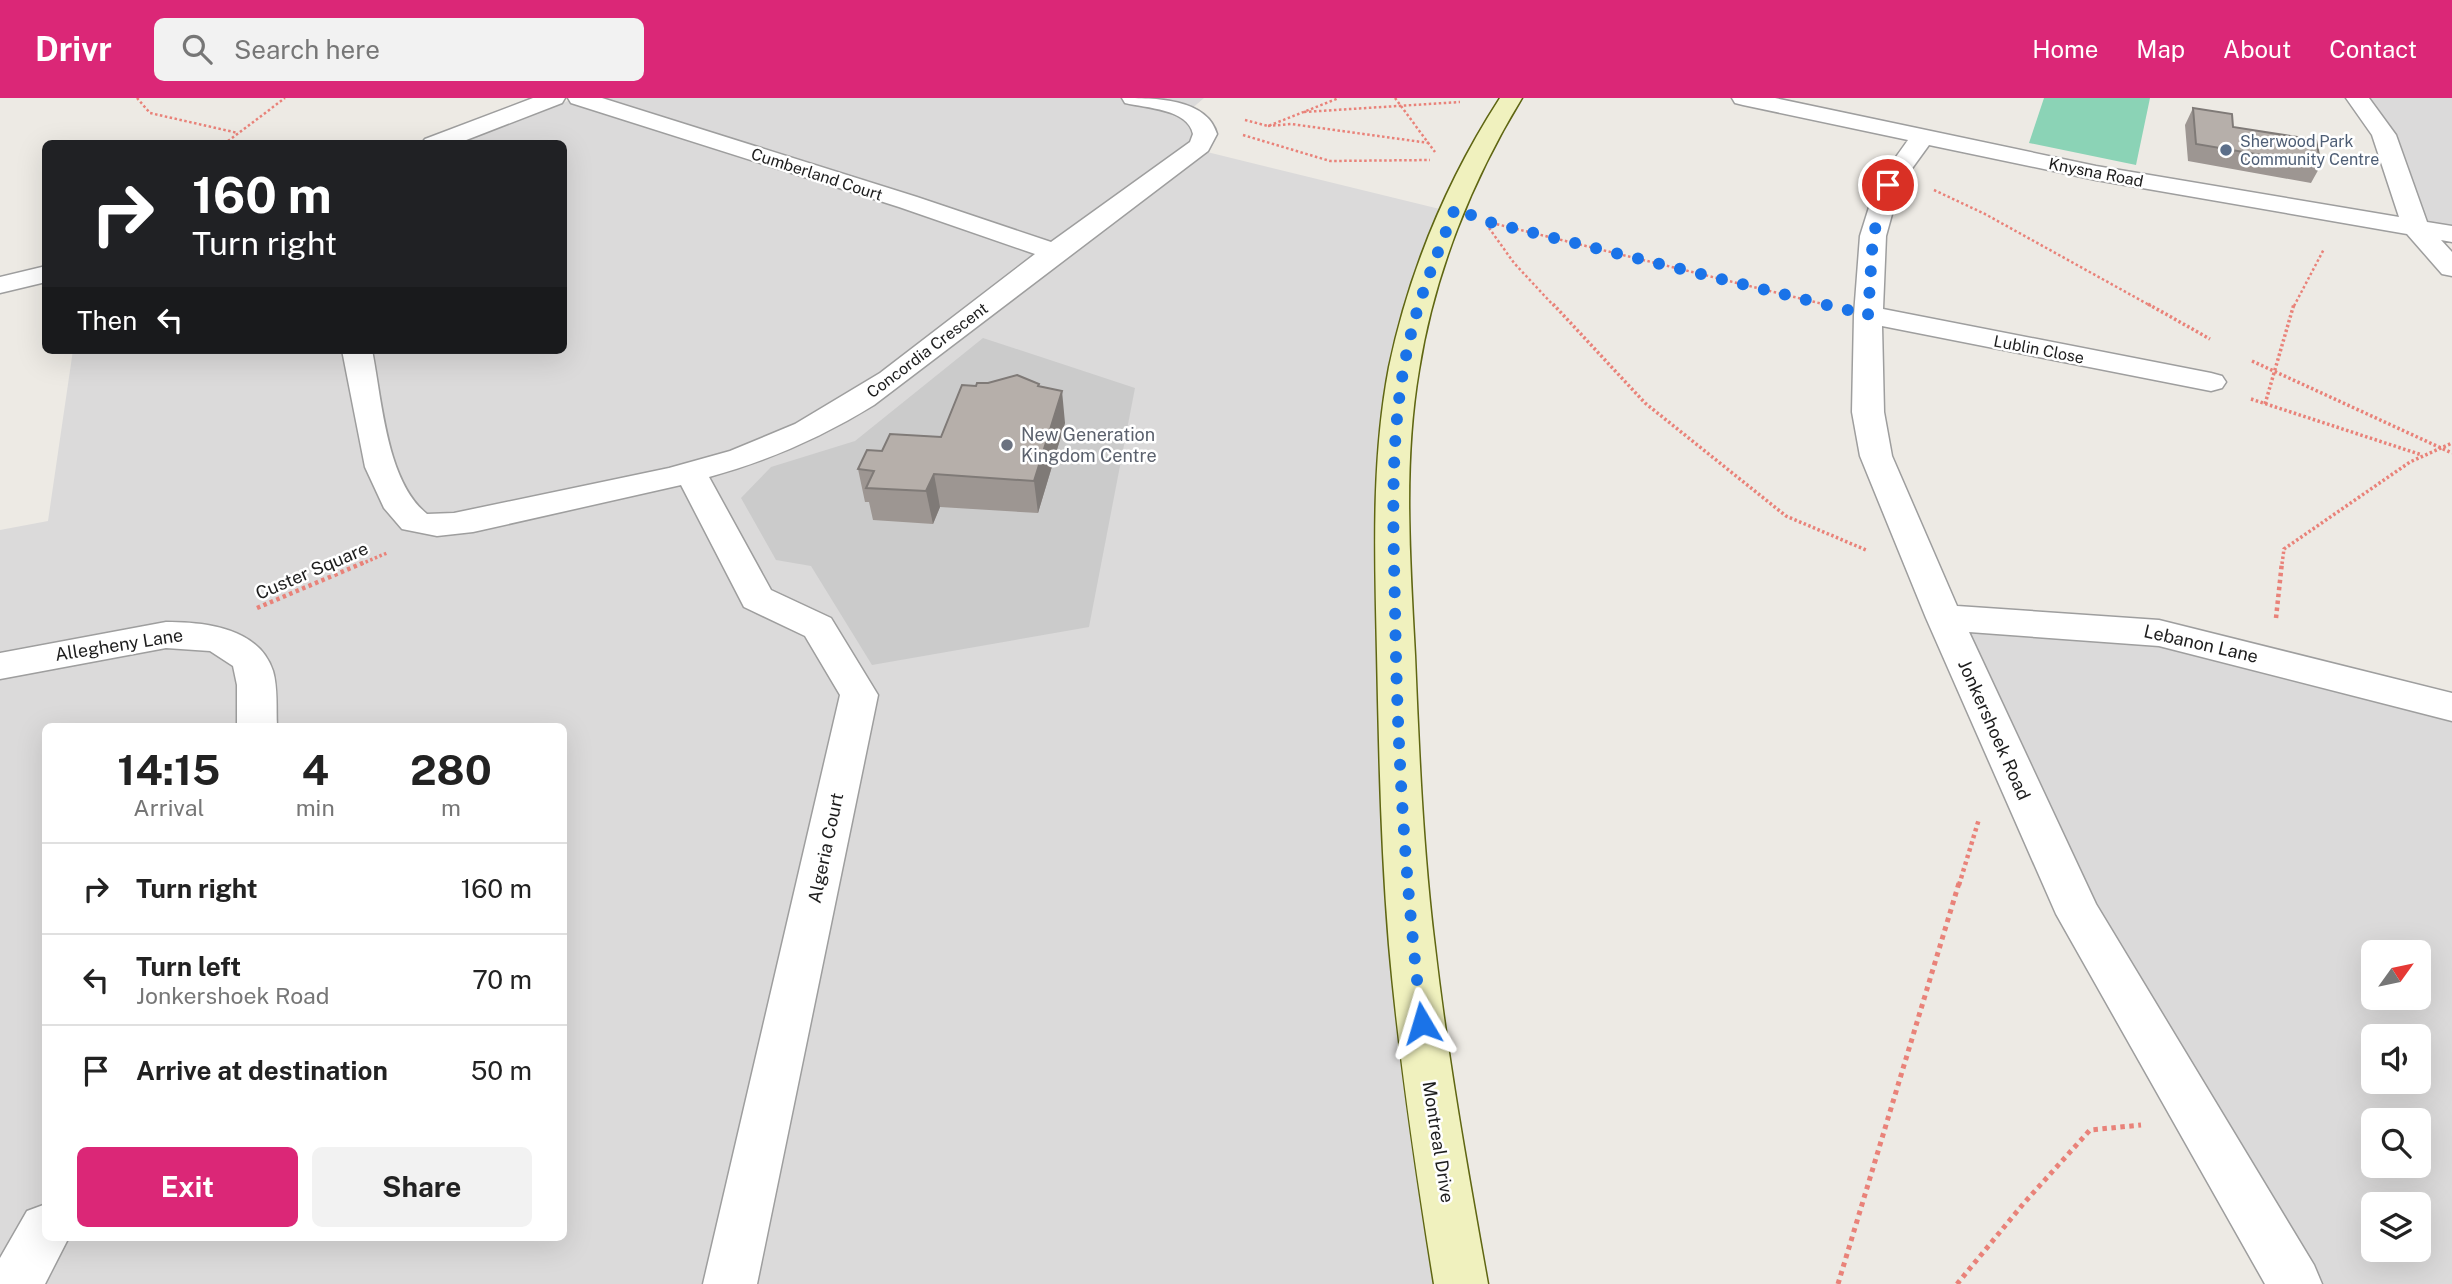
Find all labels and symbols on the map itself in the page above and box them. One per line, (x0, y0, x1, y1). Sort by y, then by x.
place label: Sherwood Park Community Centre (2240, 132, 2379, 169)
marker: Sherwood Park Community Centre (2218, 142, 2234, 158)
street label: Cumberland Court (749, 144, 885, 205)
street label: Knysna Road (2047, 154, 2145, 191)
pin (1858, 155, 1918, 215)
street label: Concordia Crescent (863, 299, 992, 402)
street label: Lublin Close (1992, 331, 2086, 368)
place label: New Generation Kingdom Centre (1021, 424, 1157, 466)
marker: New Generation Kingdom Centre (999, 437, 1015, 453)
street label: Custer Square (252, 537, 371, 604)
street label: Lebanon Lane (2142, 620, 2260, 667)
street label: Allegheny Lane (53, 624, 185, 665)
street label: Jonkershoek Road (1954, 656, 2035, 803)
street label: Algeria Court (804, 791, 847, 905)
north arrow (2361, 940, 2431, 1010)
position arrow (1385, 986, 1459, 1060)
street label: Montreal Drive (1419, 1080, 1458, 1204)

